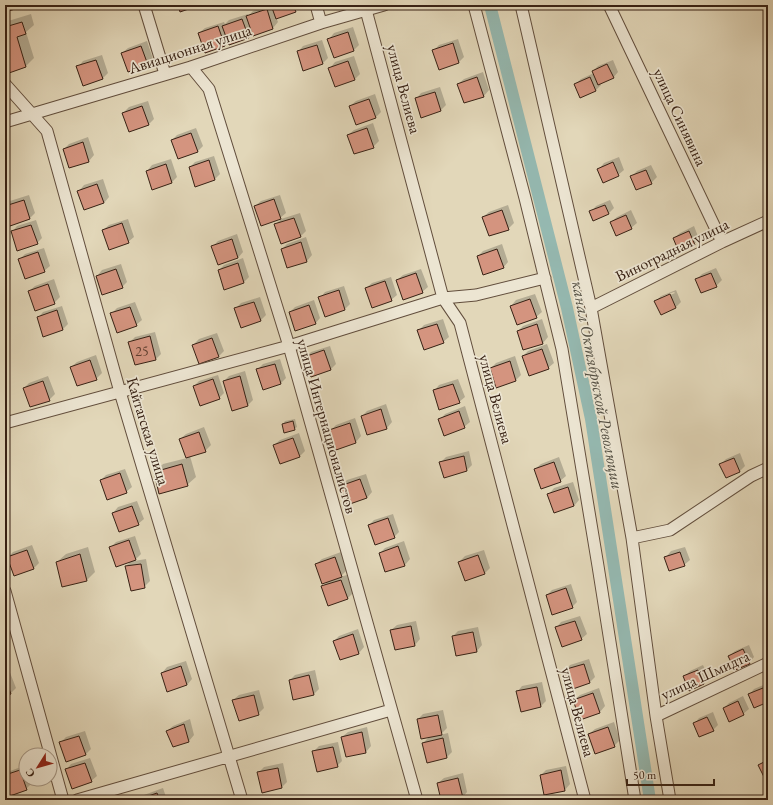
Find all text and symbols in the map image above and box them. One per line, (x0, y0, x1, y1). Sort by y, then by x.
street label: Авиационная улица (125, 19, 255, 79)
street label: улица Велиева (382, 42, 426, 137)
street label: улица Синявина (648, 65, 712, 170)
street label: Виноградная улица (612, 213, 733, 287)
water label: канал Октябрьской Революции (567, 279, 629, 491)
street label: улица Интернационалистов (292, 336, 362, 516)
house number: 25 (135, 342, 149, 360)
street label: улица Велиева (474, 352, 518, 447)
street label: Кайтагская улица (122, 374, 175, 488)
street label: улица Шмидта (657, 645, 753, 705)
street label: улица Велиева (556, 665, 600, 760)
north arrow (18, 747, 58, 787)
scale bar (627, 761, 714, 787)
text: С (22, 766, 38, 780)
text: 50 m (633, 767, 657, 783)

